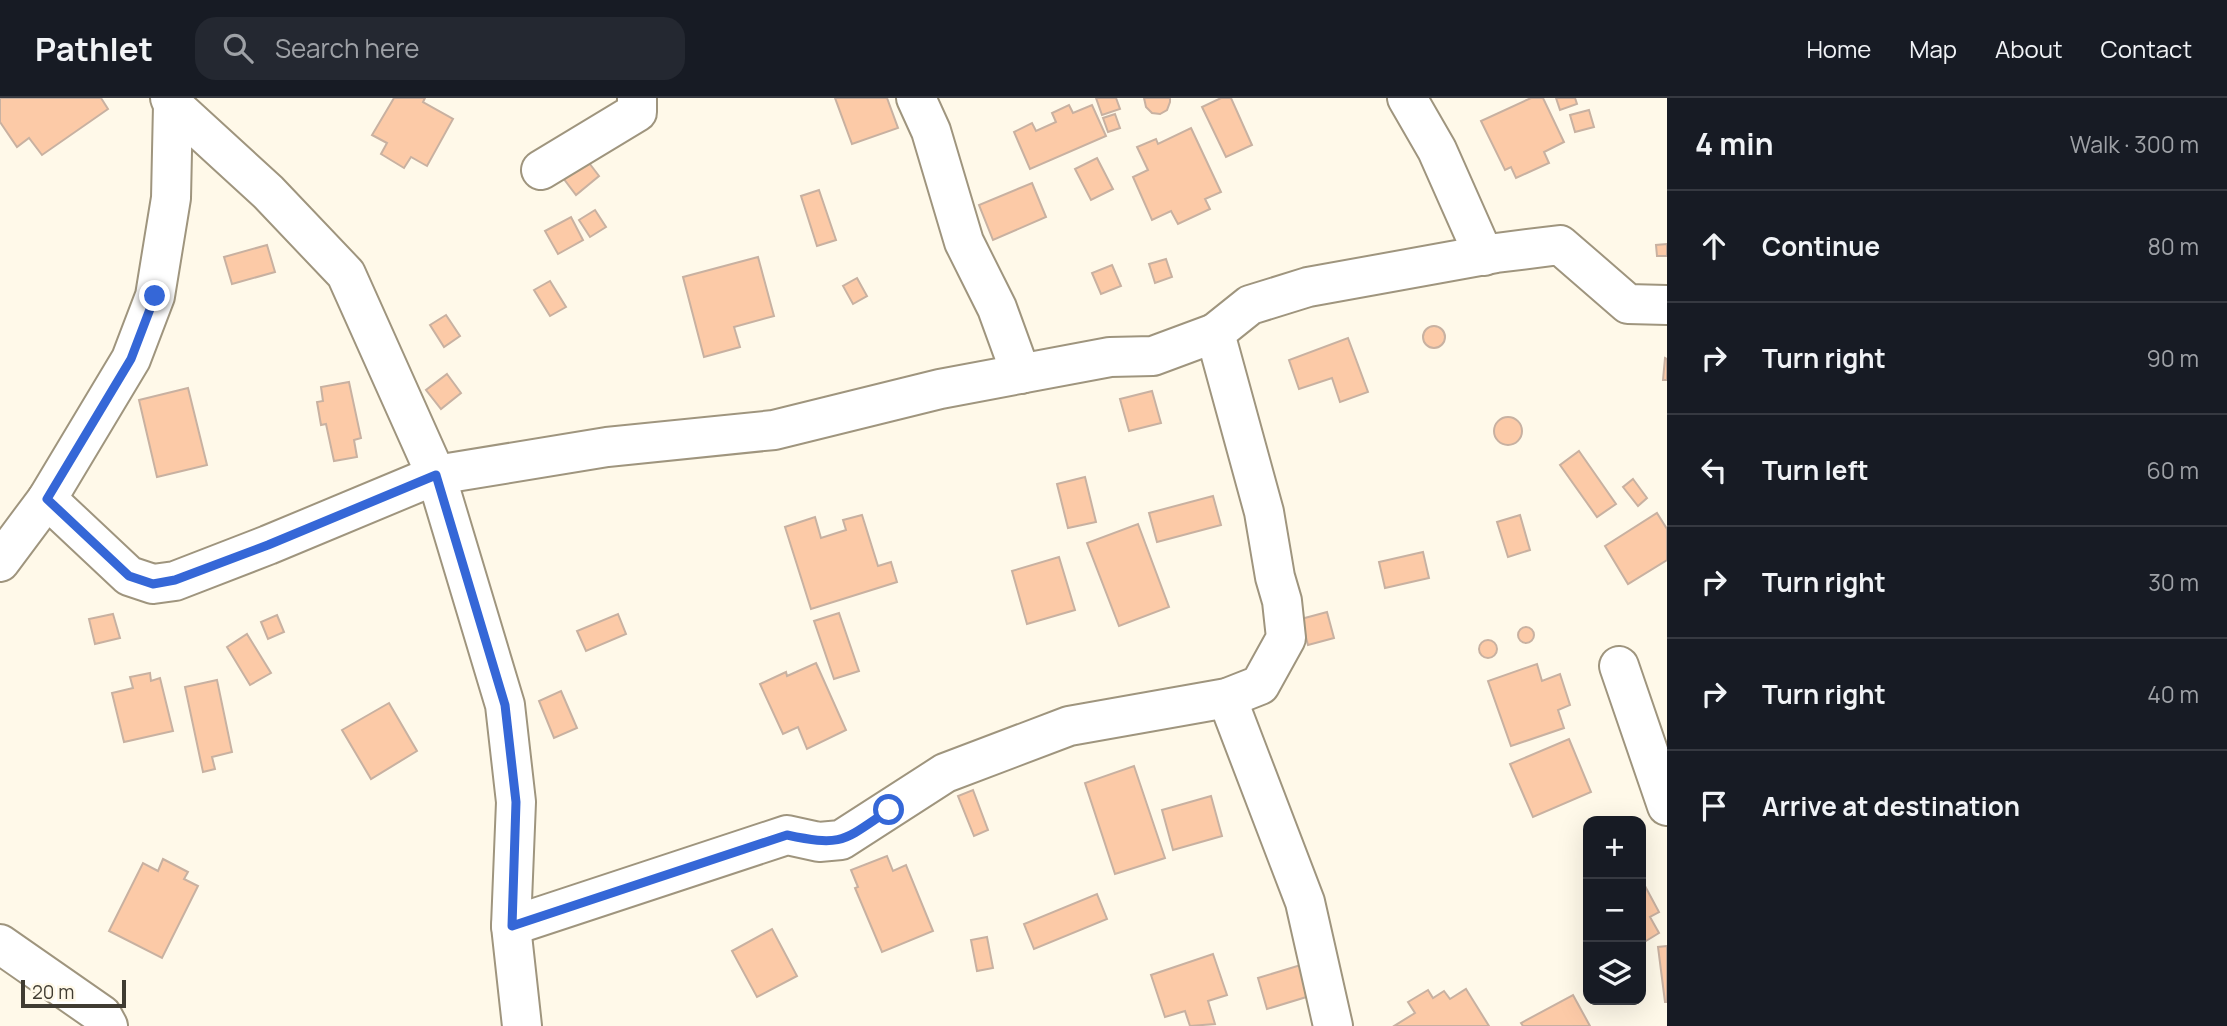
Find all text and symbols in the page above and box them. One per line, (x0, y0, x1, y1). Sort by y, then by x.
search box (195, 17, 685, 80)
text: Pathlet (35, 26, 153, 71)
icon: search (219, 29, 257, 67)
text: Search here (275, 30, 420, 66)
text: Home (1806, 32, 1871, 65)
text: Map (1909, 32, 1957, 65)
text: About (1995, 32, 2063, 65)
text: Contact (2101, 32, 2192, 65)
text: 4 min (1695, 123, 1773, 164)
text: Walk · 300 m (2070, 128, 2199, 160)
icon: ahead (1695, 227, 1733, 265)
text: Continue (1762, 228, 1880, 264)
text: 80 m (2148, 230, 2199, 262)
route end (139, 280, 170, 311)
icon: right (1695, 339, 1733, 377)
text: Turn right (1762, 340, 1886, 376)
text: 90 m (2147, 342, 2199, 374)
icon: left (1695, 451, 1733, 489)
text: Turn left (1762, 452, 1869, 488)
text: 60 m (2147, 454, 2199, 486)
icon: right (1695, 563, 1733, 601)
text: Turn right (1762, 564, 1886, 600)
text: 30 m (2148, 566, 2199, 598)
icon: right (1695, 675, 1733, 713)
text: Turn right (1762, 676, 1886, 712)
text: 40 m (2147, 678, 2199, 710)
icon: arrive (1695, 787, 1733, 825)
text: Arrive at destination (1762, 788, 2020, 824)
route start (873, 794, 904, 825)
map controls (1583, 816, 1646, 1005)
button: + (1583, 816, 1646, 879)
button: − (1583, 879, 1646, 942)
button: layers (1583, 942, 1646, 1005)
scale bar (21, 977, 126, 1009)
text: 20 m (32, 979, 74, 1005)

